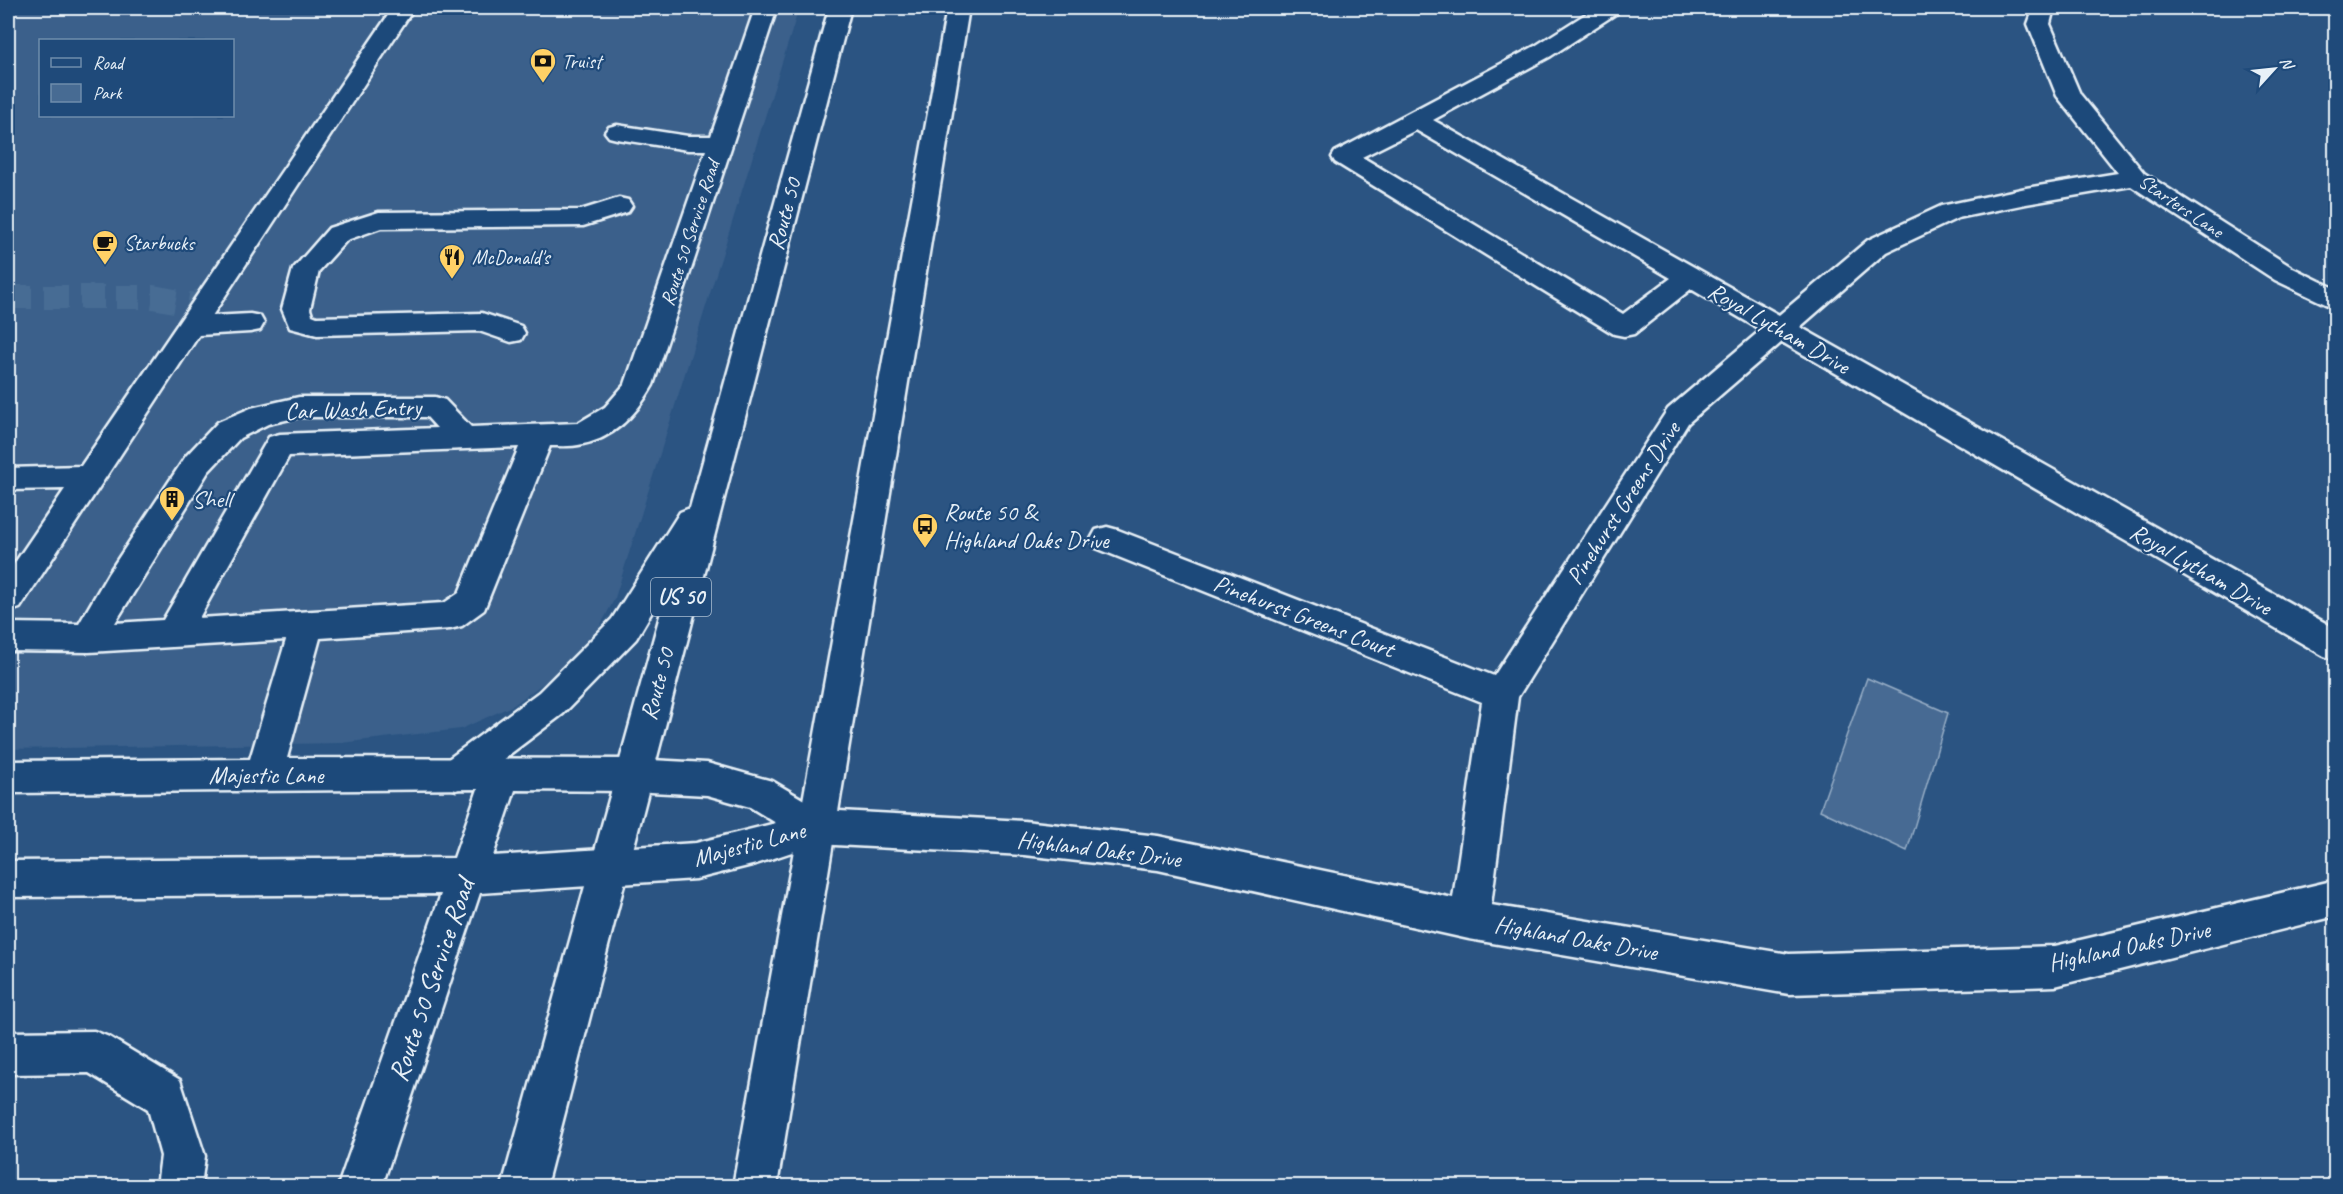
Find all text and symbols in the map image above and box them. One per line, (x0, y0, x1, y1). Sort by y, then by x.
legend (39, 39, 234, 117)
north arrow (2244, 39, 2304, 99)
bank icon: Truist (528, 46, 558, 84)
place label: Truist (562, 49, 605, 74)
text: Road (93, 52, 126, 74)
text: N (2275, 54, 2299, 74)
text: Park (93, 82, 123, 104)
street label: Route 50 Service Road (655, 154, 726, 309)
street label: Starters Lane (2134, 169, 2229, 244)
street label: Route 50 (760, 173, 809, 253)
cafe icon: Starbucks (90, 228, 120, 266)
place label: Starbucks (124, 231, 196, 256)
restaurant icon: McDonald's (437, 242, 467, 280)
place label: McDonald's (472, 245, 552, 270)
street label: Royal Lytham Drive (1703, 275, 1857, 382)
street label: Car Wash Entry (284, 392, 423, 426)
street label: Pinehurst Greens Drive (1559, 414, 1688, 590)
building icon: Shell (157, 484, 187, 522)
place label: Shell (192, 484, 235, 514)
place label: Route 50 & Highland Oaks Drive (944, 497, 1111, 555)
bus stop icon: Route 50 & Highland Oaks Drive (910, 511, 940, 549)
street label: Royal Lytham Drive (2125, 516, 2279, 623)
street label: Pinehurst Greens Court (1210, 568, 1400, 665)
road number: US 50 (651, 578, 711, 616)
street label: Route 50 (633, 643, 682, 723)
street label: Majestic Lane (209, 760, 326, 790)
street label: Majestic Lane (690, 814, 810, 873)
street label: Highland Oaks Drive (1015, 824, 1185, 874)
street label: Route 50 Service Road (380, 870, 483, 1086)
street label: Highland Oaks Drive (1492, 909, 1662, 967)
street label: Highland Oaks Drive (2045, 914, 2215, 978)

